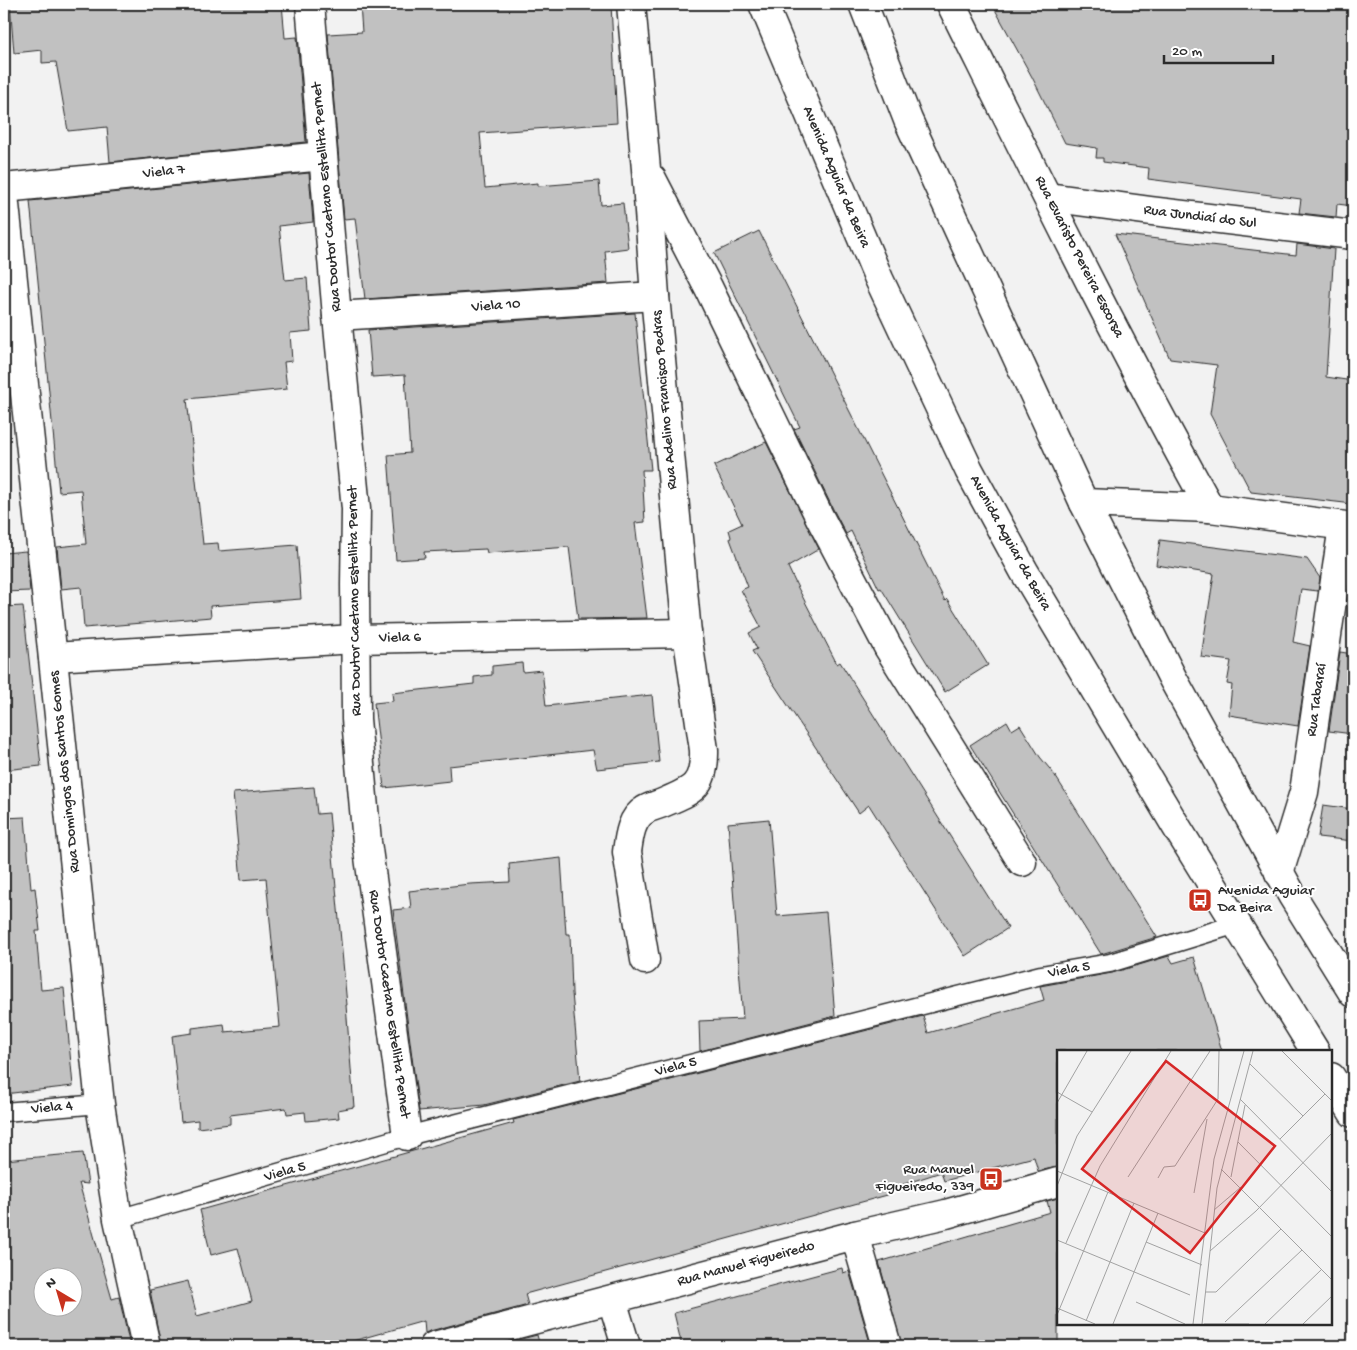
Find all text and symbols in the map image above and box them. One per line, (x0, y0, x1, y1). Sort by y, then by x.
scale bar (1164, 32, 1273, 64)
text: 20 m (1172, 43, 1202, 61)
street label: Rua Doutor Caetano Estellita Pernet (308, 80, 346, 312)
street label: Avenida Aguiar da Beira (798, 103, 874, 251)
street label: Viela 7 (141, 161, 187, 183)
street label: Rua Evaristo Pereira Escorsa (1030, 173, 1128, 341)
street label: Rua Jundiaí do Sul (1143, 201, 1257, 233)
street label: Viela 10 (470, 295, 522, 317)
street label: Rua Adelino Francisco Pedras (648, 309, 682, 490)
street label: Avenida Aguiar da Beira (965, 472, 1055, 614)
street label: Rua Doutor Caetano Estellita Pernet (344, 484, 366, 716)
street label: Viela 6 (378, 629, 422, 647)
street label: Rua Tabaraí (1303, 661, 1331, 738)
street label: Rua Domingos dos Santos Gomes (45, 670, 85, 874)
place label: Avenida Aguiar Da Beira (1217, 882, 1315, 917)
bus stop icon: Avenida Aguiar Da Beira (1187, 887, 1213, 913)
street label: Rua Doutor Caetano Estellita Pernet (364, 889, 414, 1121)
street label: Viela 5 (1046, 957, 1092, 983)
inset map (1057, 1050, 1332, 1325)
street label: Viela 5 (652, 1053, 699, 1081)
street label: Viela 4 (29, 1097, 74, 1119)
street label: Viela 5 (261, 1157, 308, 1187)
place label: Rua Manuel Figueiredo, 339 (875, 1161, 974, 1196)
bus stop icon: Rua Manuel Figueiredo, 339 (978, 1166, 1004, 1192)
street label: Rua Manuel Figueiredo (675, 1237, 817, 1291)
north arrow (32, 1268, 82, 1318)
text: N (43, 1274, 60, 1293)

